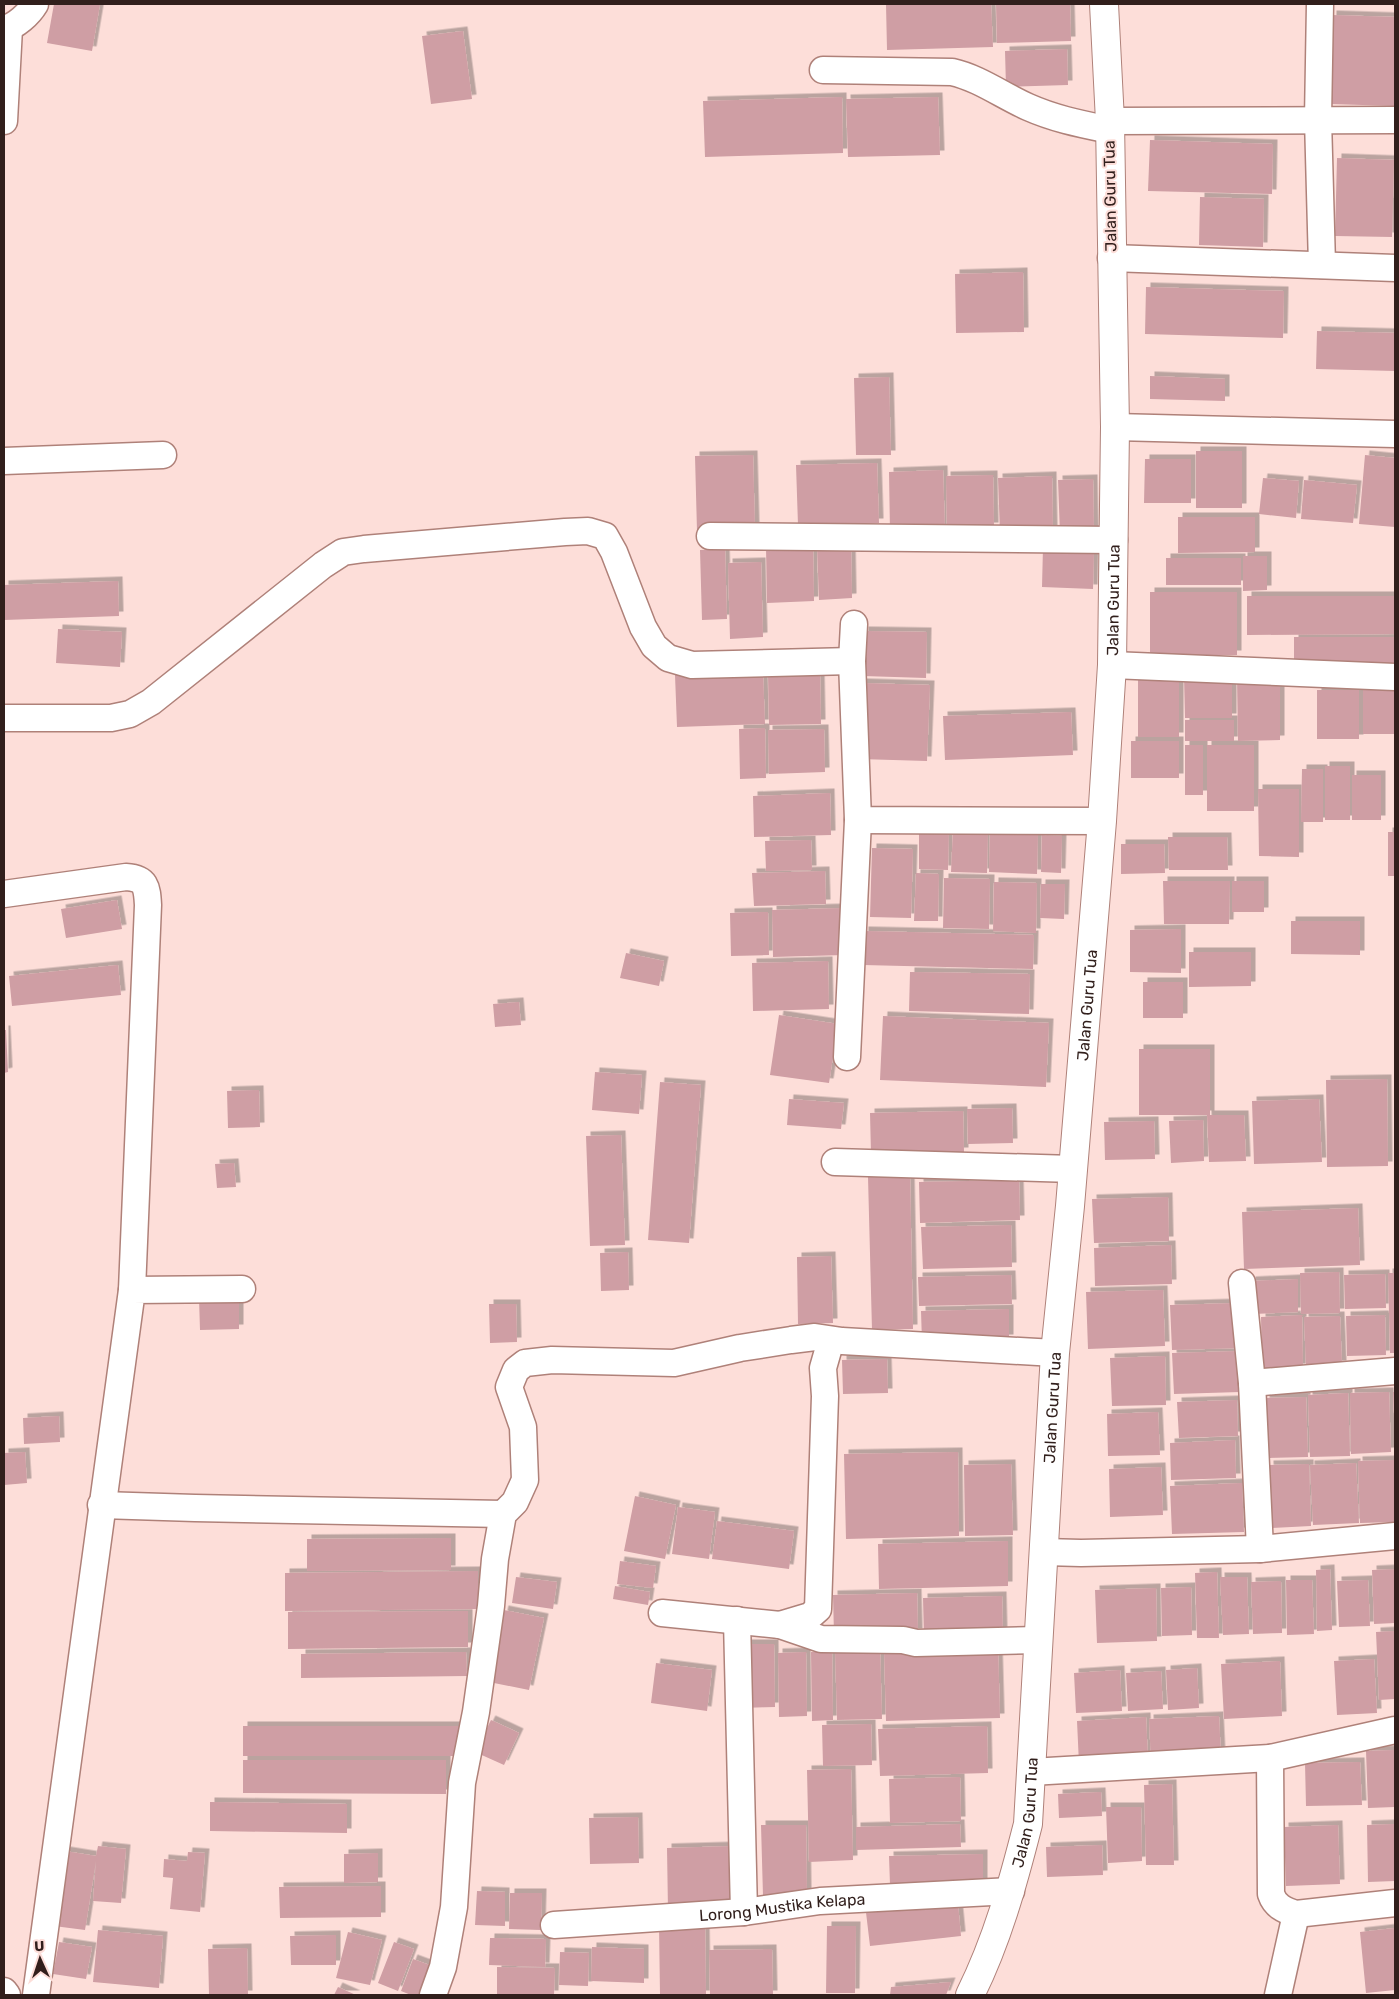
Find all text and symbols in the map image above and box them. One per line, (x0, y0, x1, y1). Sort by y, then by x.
street label: Jalan Guru Tua (1100, 140, 1120, 252)
street label: Jalan Guru Tua (1103, 544, 1123, 656)
street label: Jalan Guru Tua (1073, 949, 1101, 1062)
street label: Jalan Guru Tua (1039, 1351, 1065, 1464)
street label: Jalan Guru Tua (1007, 1757, 1041, 1870)
street label: Lorong Mustika Kelapa (698, 1889, 866, 1925)
north arrow (15, 1934, 65, 1984)
text: U (34, 1938, 45, 1955)

